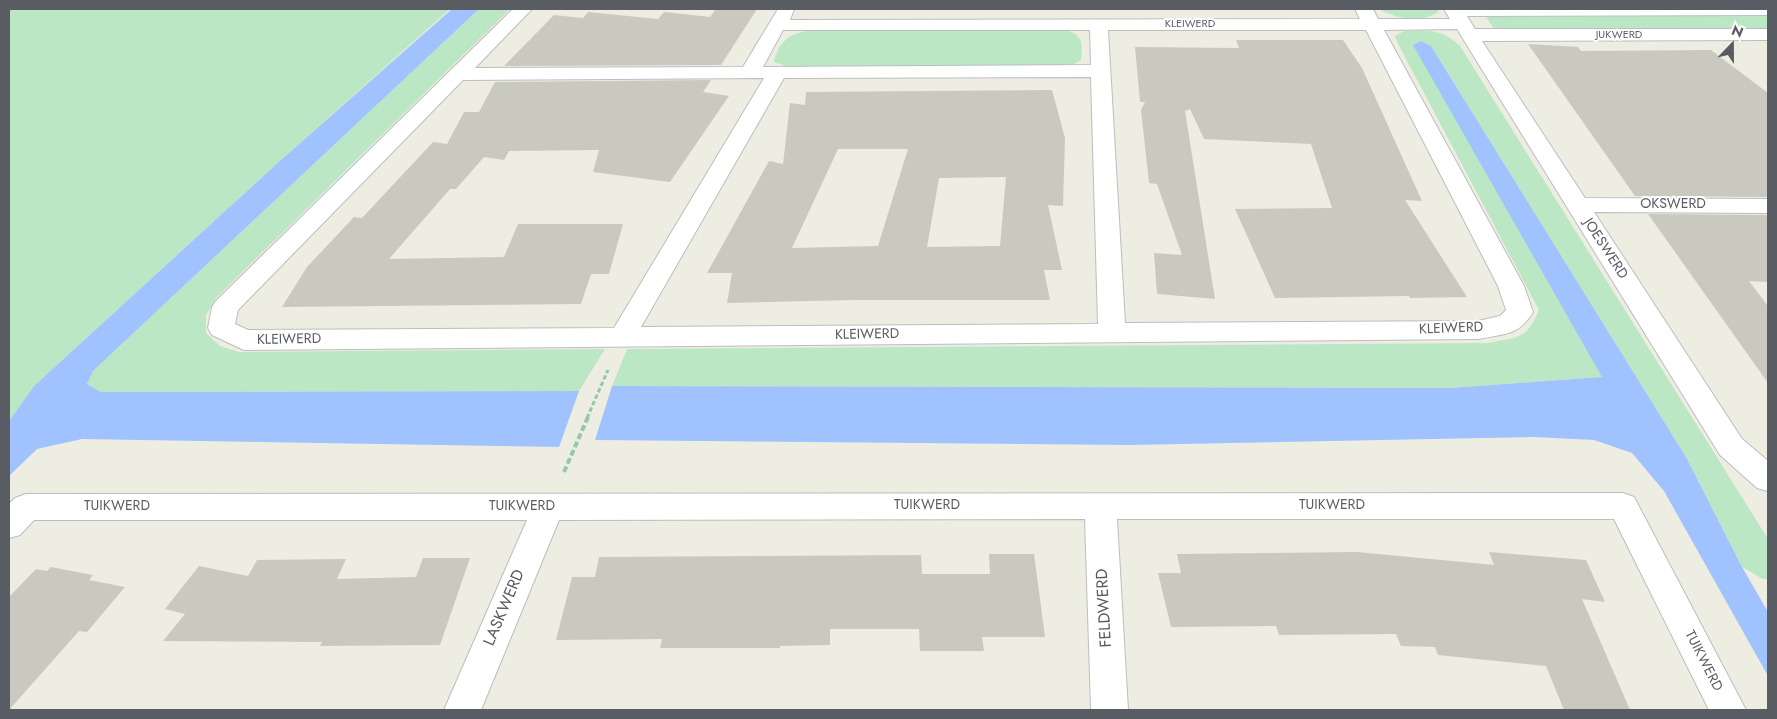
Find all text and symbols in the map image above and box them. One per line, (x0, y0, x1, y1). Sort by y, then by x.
street label: KLEIWERD (1165, 17, 1215, 31)
north arrow (1707, 20, 1757, 70)
text: N (1729, 20, 1747, 42)
street label: JUKWERD (1596, 28, 1642, 42)
street label: OKSWERD (1640, 197, 1706, 213)
street label: JOESWERD (1579, 216, 1631, 282)
street label: KLEIWERD (1419, 319, 1483, 339)
street label: KLEIWERD (835, 326, 899, 344)
street label: KLEIWERD (257, 331, 321, 349)
street label: TUIKWERD (894, 498, 960, 514)
street label: TUIKWERD (1299, 498, 1365, 514)
street label: TUIKWERD (84, 499, 150, 515)
street label: TUIKWERD (489, 499, 555, 515)
street label: LASKWERD (480, 567, 530, 649)
street label: FELDWERD (1093, 568, 1117, 648)
street label: TUIKWERD (1681, 628, 1725, 694)

